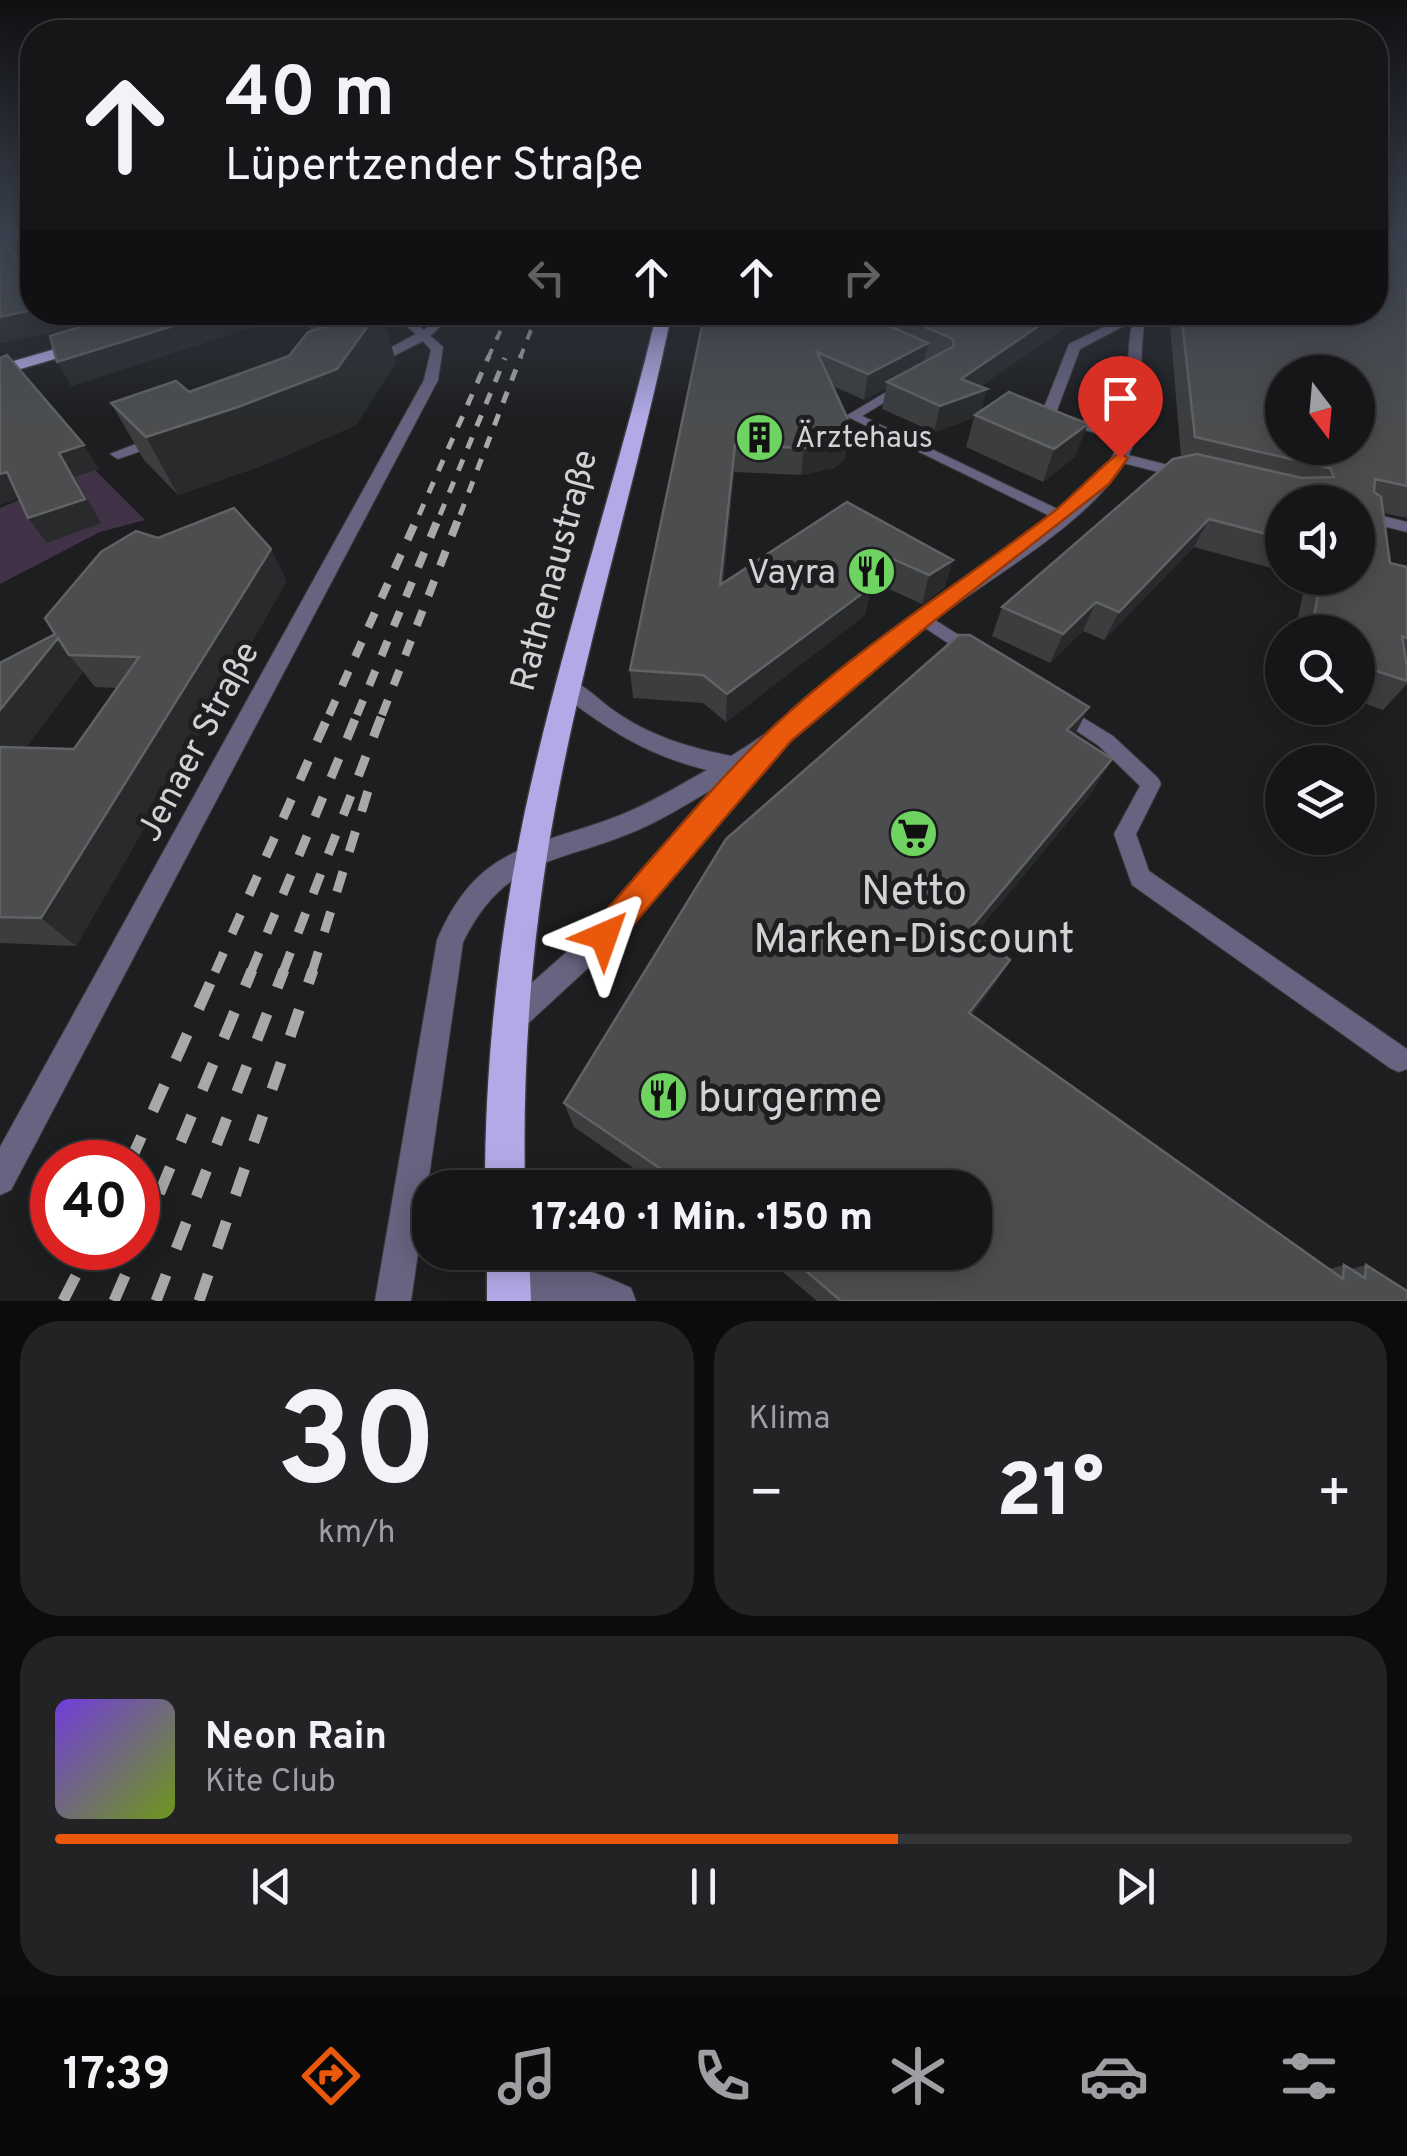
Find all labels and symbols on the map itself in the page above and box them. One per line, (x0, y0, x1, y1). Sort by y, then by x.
north arrow (1265, 355, 1375, 465)
pin (1078, 356, 1163, 459)
building icon: Ärztehaus (734, 411, 786, 463)
place label: Ärztehaus (795, 419, 933, 458)
street label: Rathenaustraße (503, 445, 609, 696)
restaurant icon: Vayra (845, 545, 897, 597)
place label: Vayra (747, 552, 836, 596)
street label: Jenaer Straße (129, 635, 271, 850)
supermarket icon: Netto Marken-Discount (888, 807, 940, 859)
place label: Netto Marken-Discount (753, 867, 1075, 968)
position arrow (552, 884, 656, 988)
restaurant icon: burgerme (637, 1070, 689, 1122)
place label: burgerme (698, 1074, 882, 1127)
speed limit sign: 40 (30, 1140, 160, 1270)

